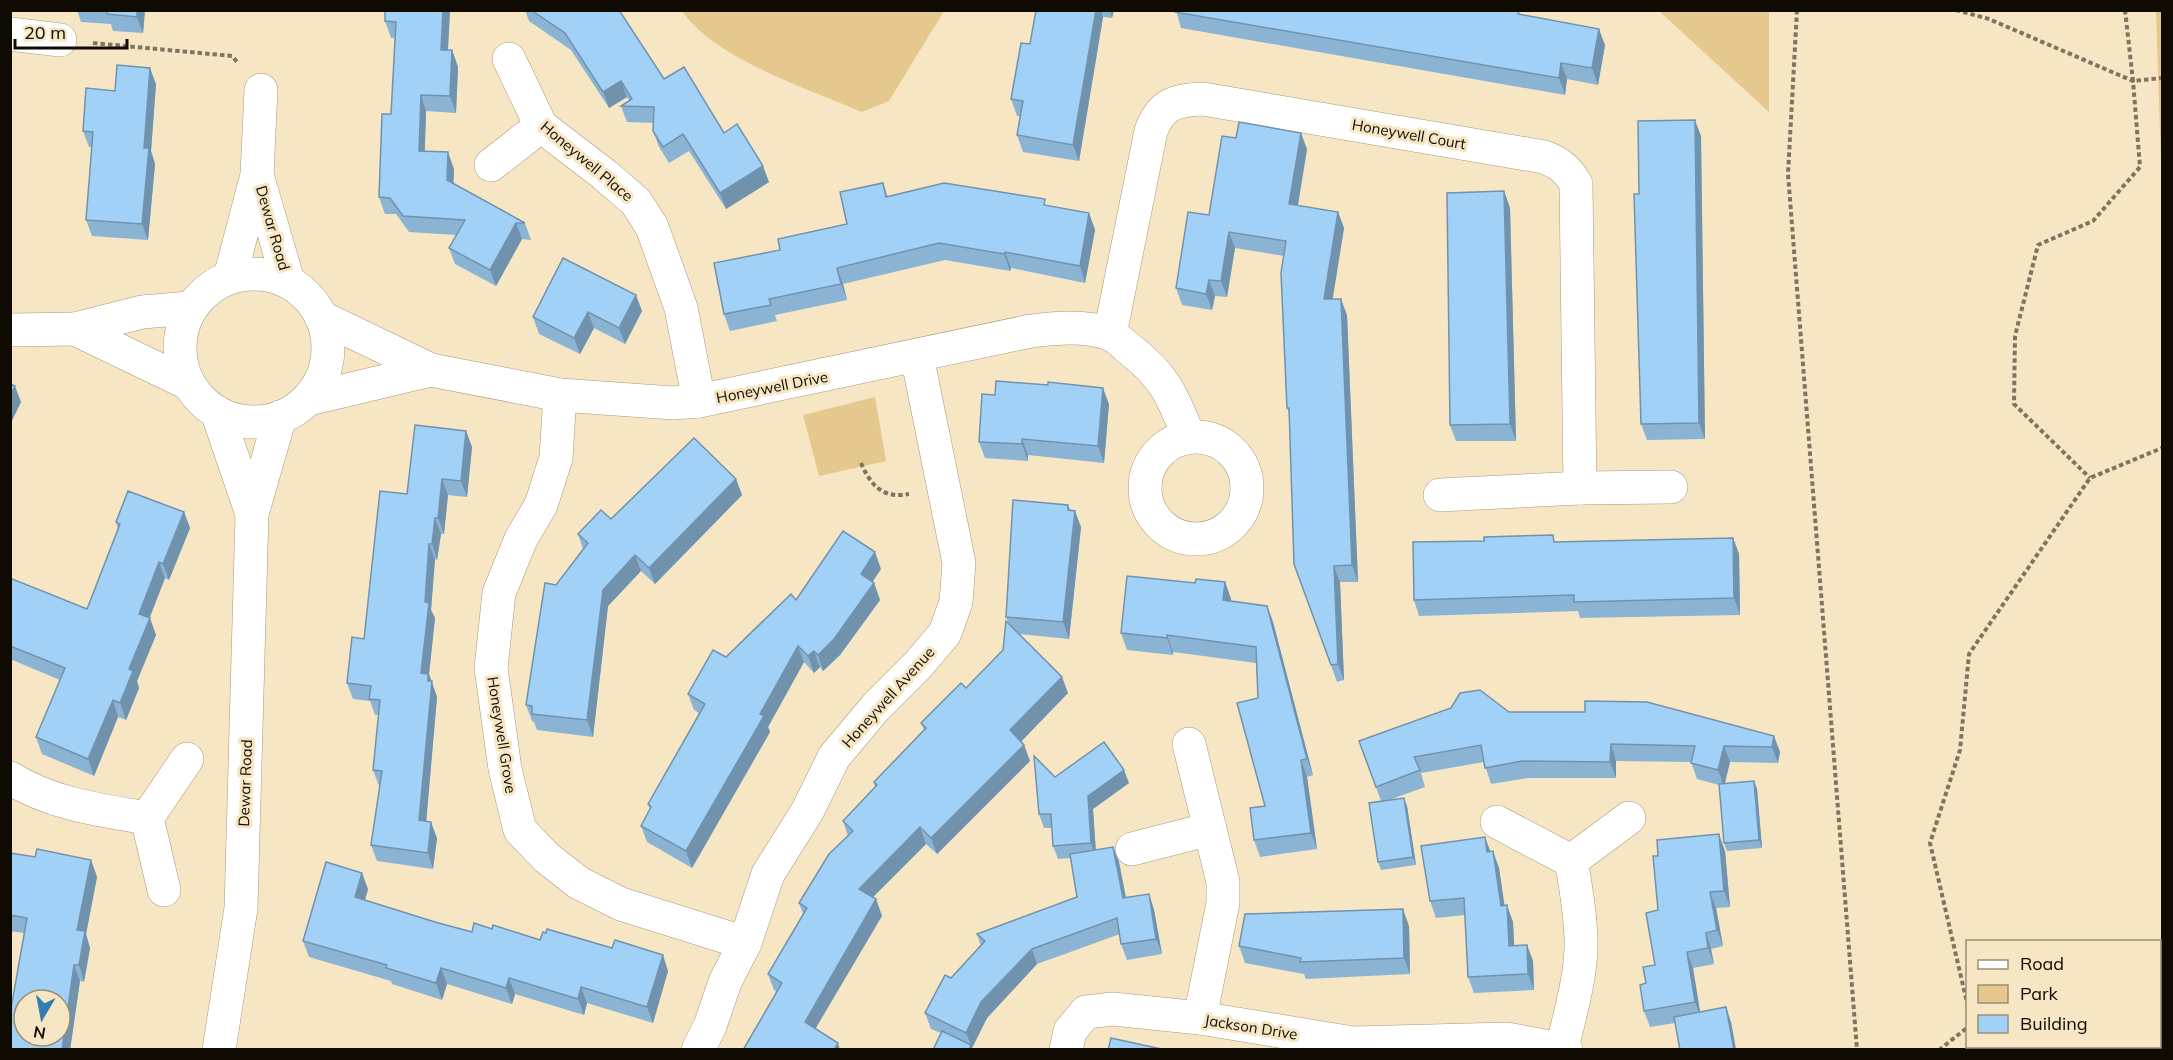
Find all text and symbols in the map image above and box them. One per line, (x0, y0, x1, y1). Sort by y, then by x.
scale bar (15, 12, 128, 50)
text: 20 m (24, 21, 66, 44)
street label: Honeywell Court (1351, 115, 1467, 153)
street label: Honeywell Place (537, 117, 637, 205)
street label: Dewar Road (252, 183, 294, 273)
street label: Honeywell Drive (715, 367, 829, 407)
street label: Honeywell Avenue (838, 643, 938, 751)
street label: Honeywell Grove (483, 675, 521, 795)
street label: Dewar Road (234, 739, 256, 827)
legend (1966, 940, 2161, 1048)
text: Road (2020, 952, 2064, 975)
text: Park (2020, 982, 2059, 1005)
north arrow (12, 988, 72, 1048)
street label: Jackson Drive (1203, 1010, 1299, 1044)
text: Building (2020, 1012, 2088, 1035)
text: N (32, 1022, 47, 1044)

